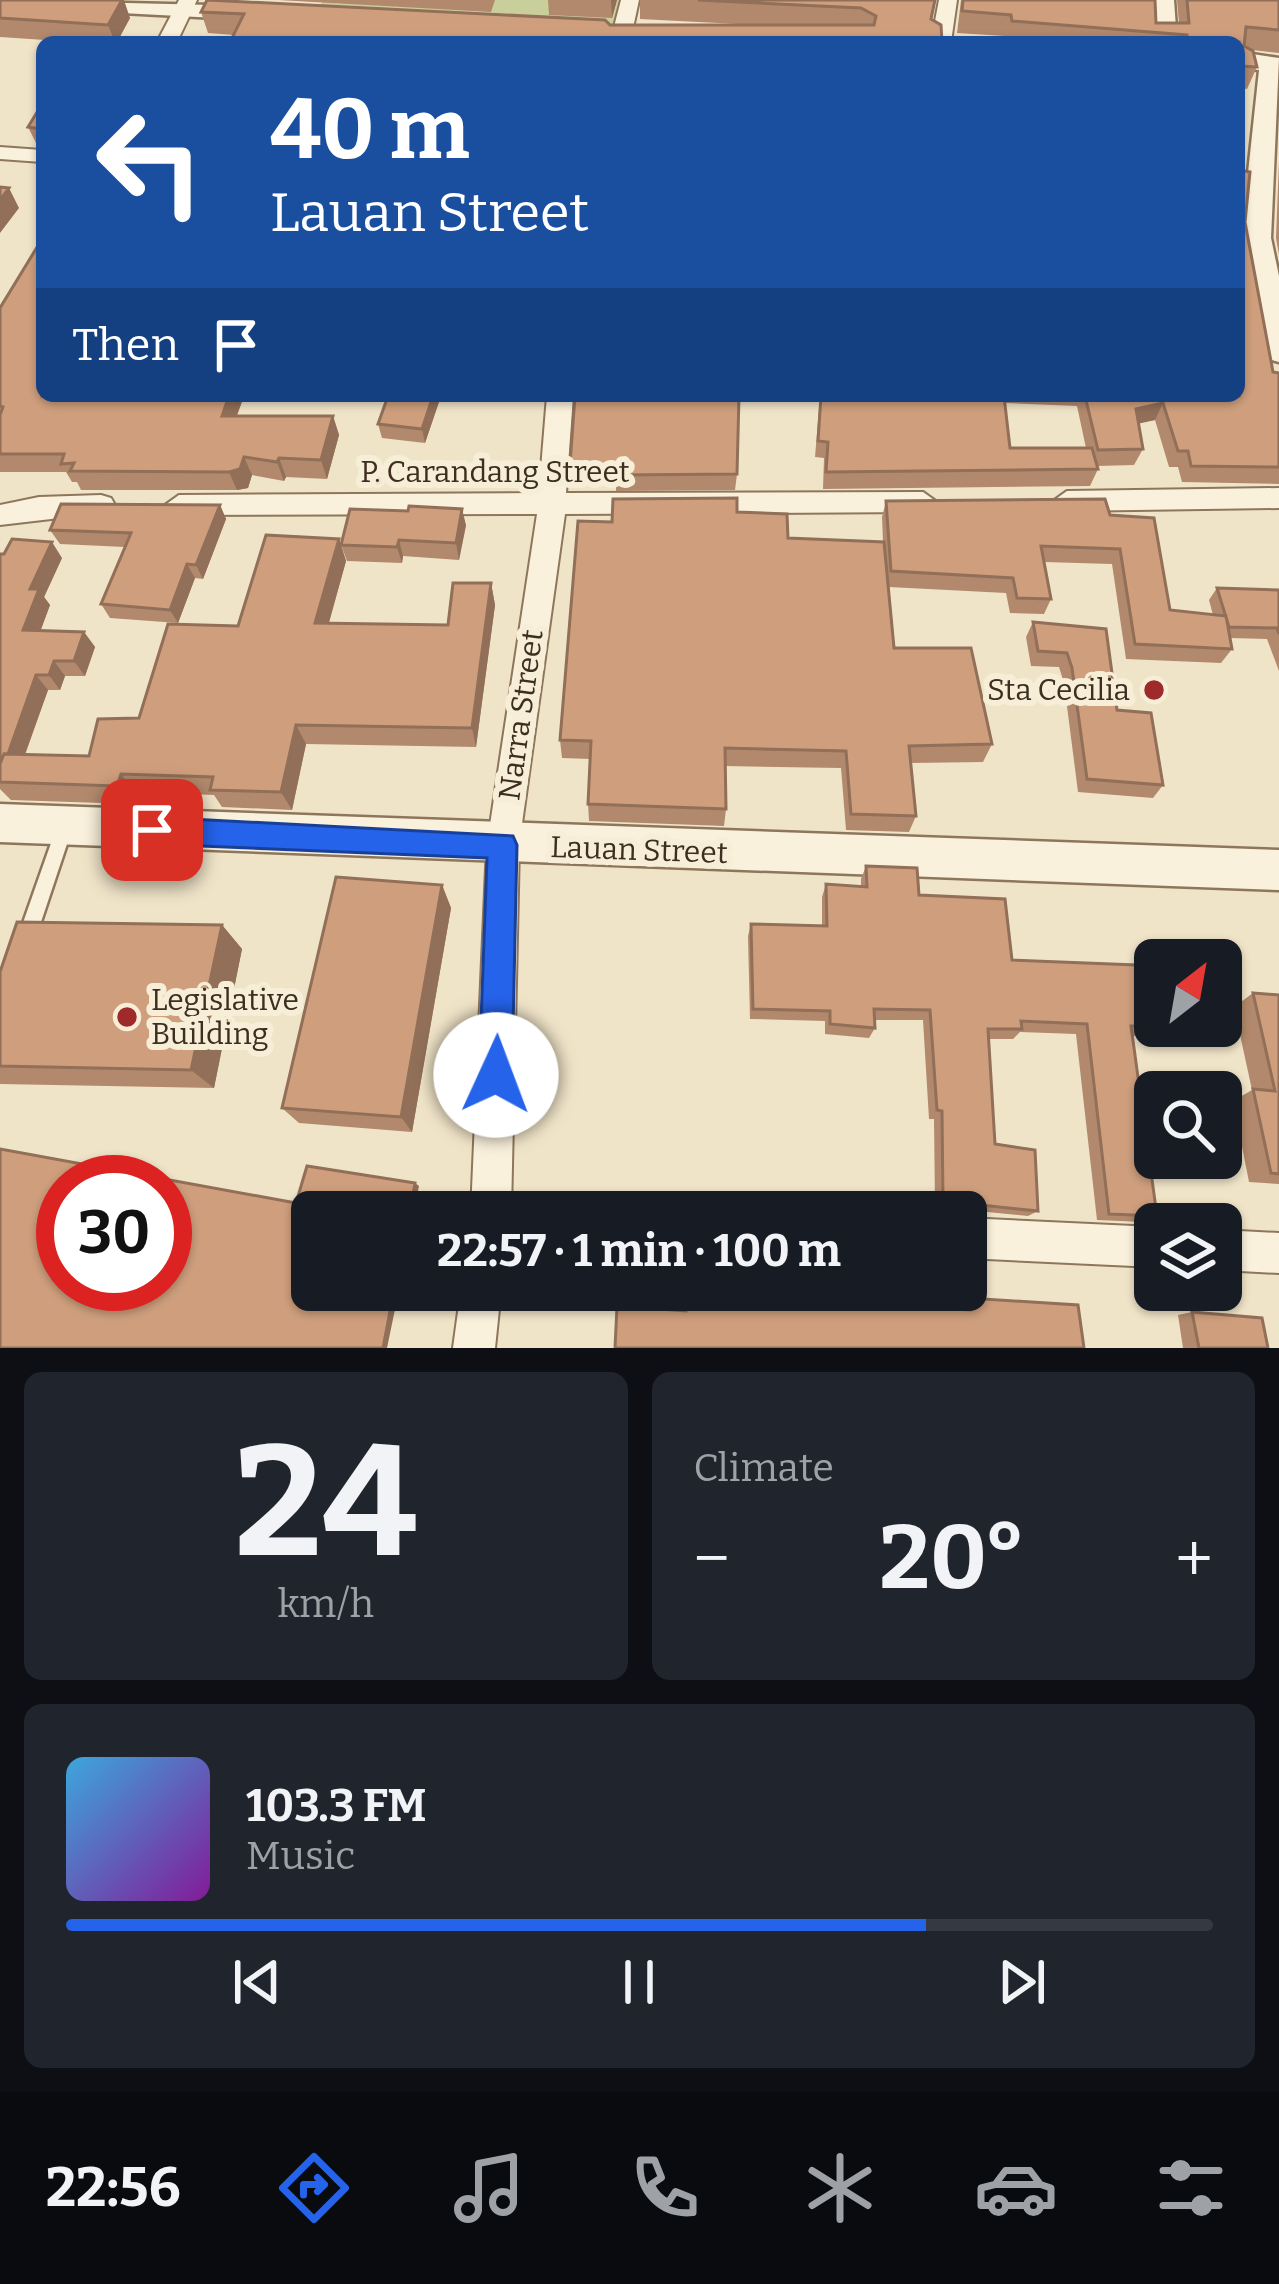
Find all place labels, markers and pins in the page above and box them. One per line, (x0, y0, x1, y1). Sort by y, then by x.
place label: Sta Cecilia (987, 672, 1130, 708)
marker: Sta Cecilia (1141, 677, 1167, 703)
pin (101, 779, 203, 881)
place label: Legislative Building (151, 982, 299, 1052)
marker: Legislative Building (114, 1004, 140, 1030)

